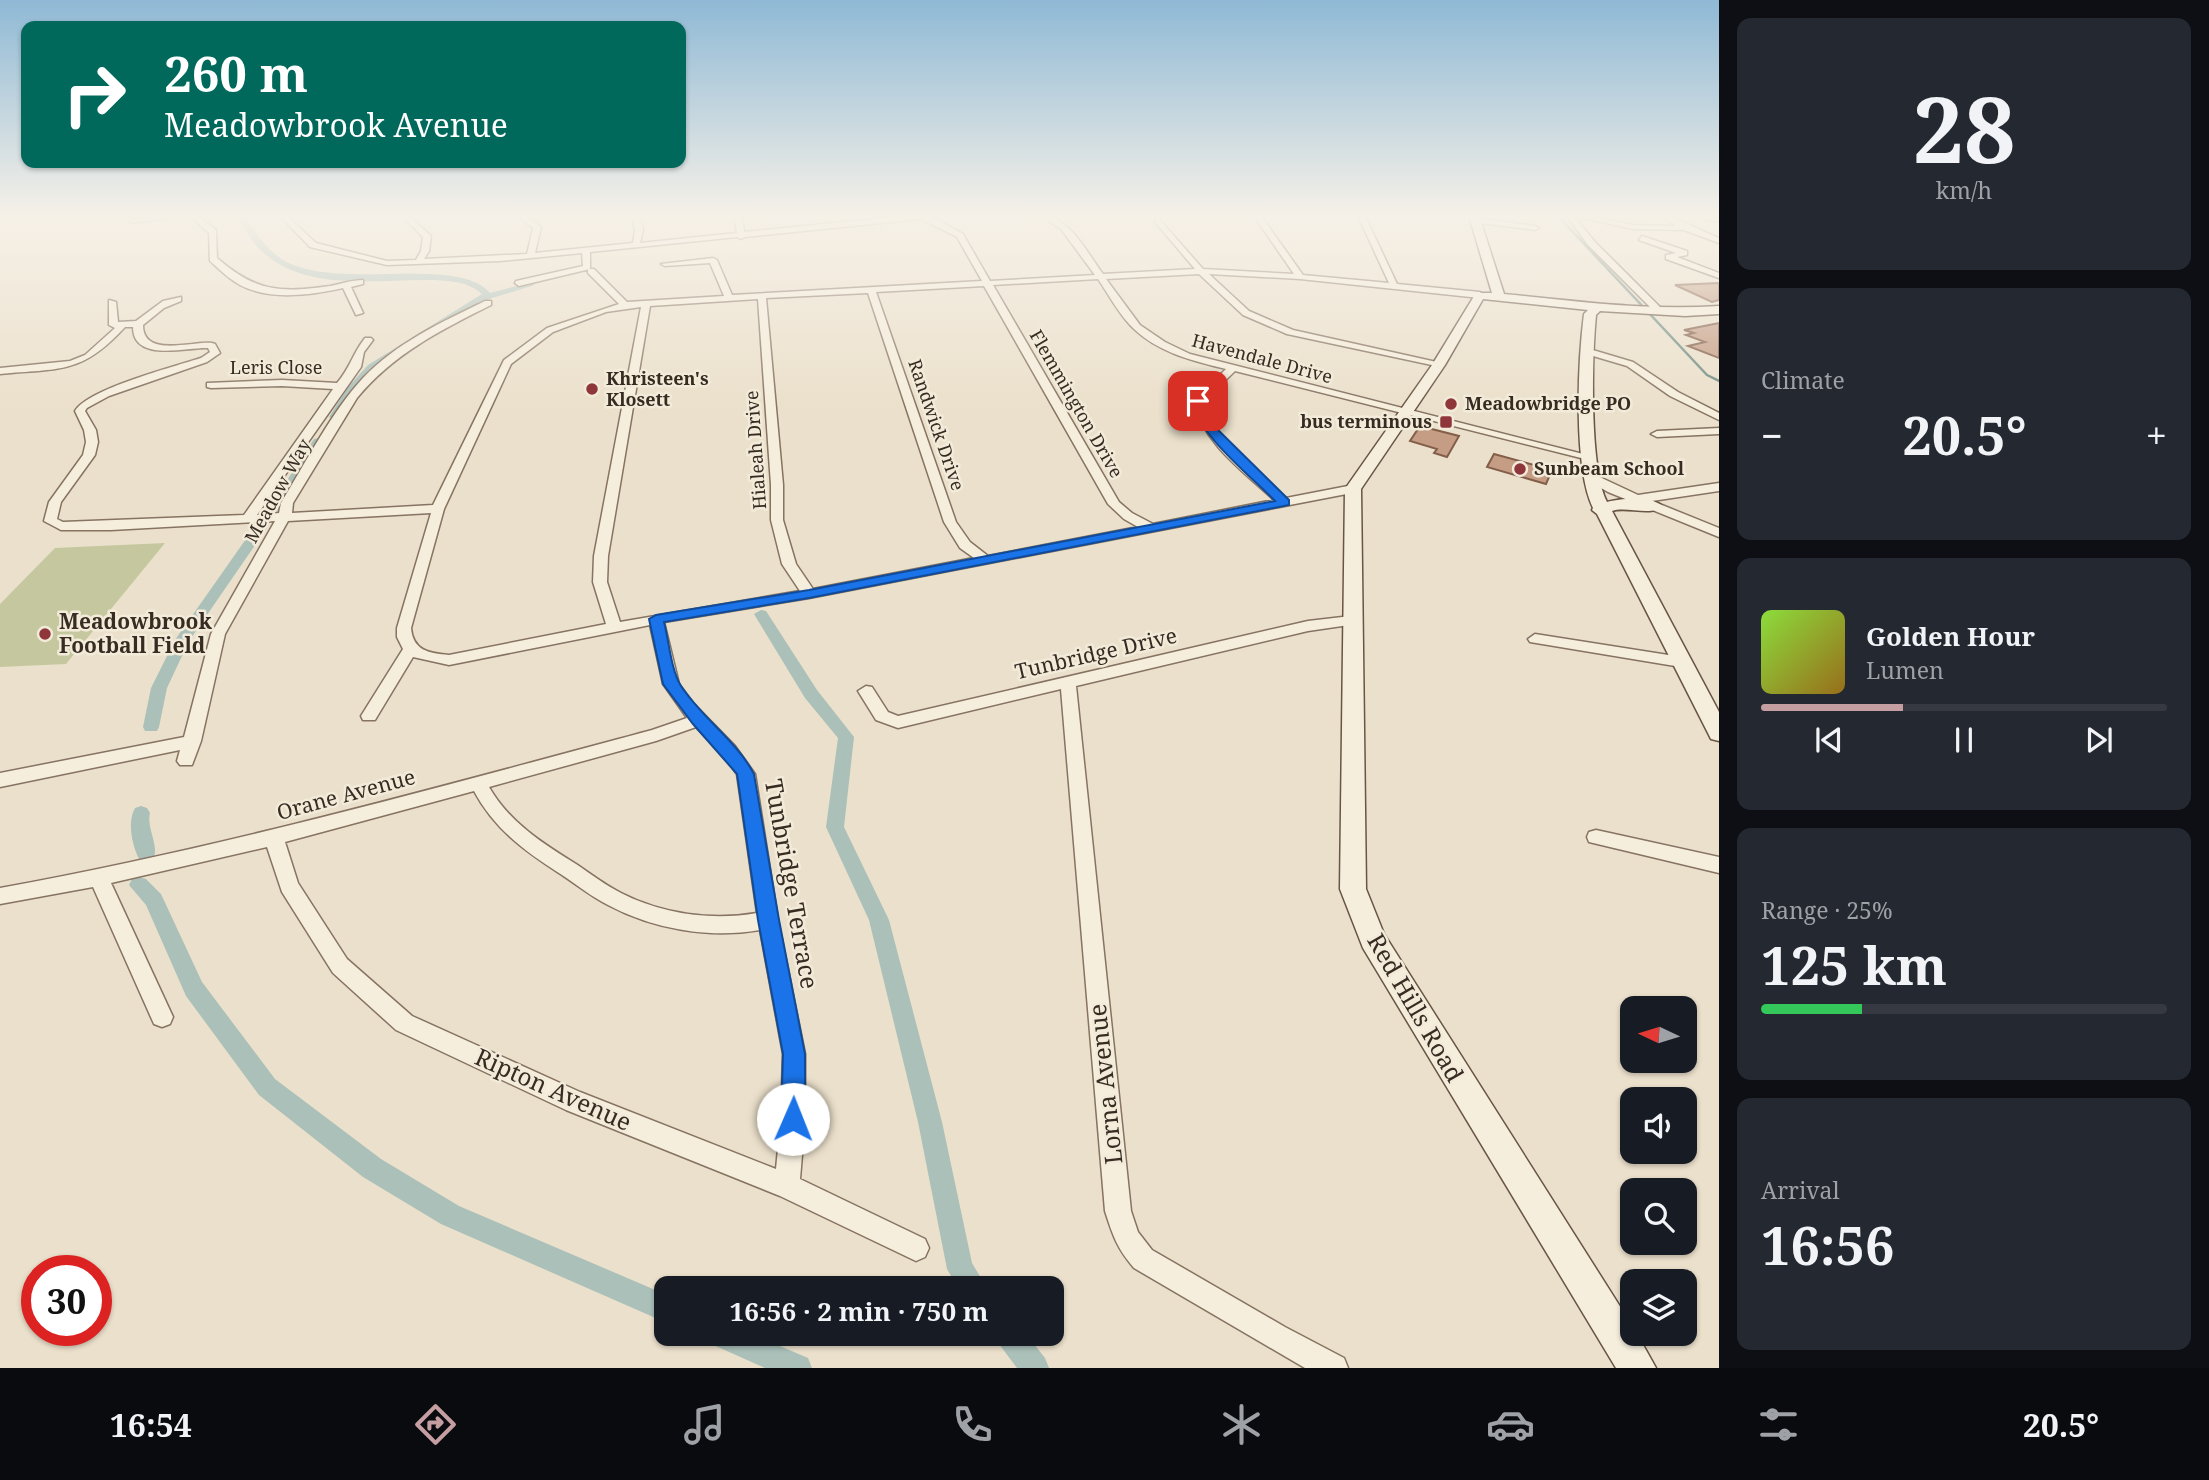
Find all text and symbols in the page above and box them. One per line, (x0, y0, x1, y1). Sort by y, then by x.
text: 260 m (164, 40, 308, 106)
icon: right (49, 49, 140, 140)
text: 28 (1913, 66, 2015, 190)
text: Meadowbrook Avenue (164, 103, 508, 146)
text: km/h (1936, 174, 1992, 206)
street label: Flemmington Drive (1025, 325, 1129, 482)
street label: Havendale Drive (1189, 328, 1335, 388)
street label: Leris Close (230, 355, 322, 379)
street label: Randwick Drive (903, 356, 971, 494)
text: Climate (1761, 364, 1845, 396)
place label: Khristeen's Klosett (606, 366, 709, 411)
pin (1168, 371, 1228, 431)
marker: Khristeen's Klosett (584, 381, 600, 397)
icon: arrive (1179, 382, 1217, 420)
street label: Hialeah Drive (739, 390, 771, 510)
place label: Meadowbridge PO (1465, 391, 1631, 415)
marker: Meadowbridge PO (1443, 396, 1459, 412)
text: 20.5° (1902, 399, 2027, 470)
place label: bus terminous (1300, 409, 1432, 433)
text: − (1761, 409, 1783, 461)
text: + (2146, 409, 2167, 461)
marker: bus terminous (1438, 414, 1454, 430)
street label: Meadow Way (239, 433, 316, 547)
place label: Sunbeam School (1534, 456, 1685, 480)
marker: Sunbeam School (1512, 461, 1528, 477)
place label: Meadowbrook Football Field (59, 607, 213, 659)
text: Golden Hour (1866, 618, 2035, 654)
street label: Tunbridge Drive (1012, 621, 1180, 685)
marker: Meadowbrook Football Field (37, 626, 53, 642)
text: Lumen (1866, 654, 1944, 686)
icon: previous (1810, 721, 1848, 759)
icon: pause (1945, 721, 1983, 759)
icon: next (2080, 721, 2118, 759)
street label: Orane Avenue (273, 762, 418, 826)
street label: Tunbridge Terrace (758, 776, 827, 991)
text: Range · 25% (1761, 894, 1893, 926)
street label: Red Hills Road (1360, 927, 1472, 1088)
text: 125 km (1761, 929, 1947, 1000)
north arrow (1620, 996, 1698, 1073)
map controls (1620, 996, 1697, 1346)
street label: Lorna Avenue (1080, 1002, 1129, 1166)
street label: Ripton Avenue (470, 1039, 637, 1138)
position arrow (756, 1082, 830, 1156)
button: sound (1620, 1087, 1697, 1164)
text: Arrival (1761, 1174, 1840, 1206)
button: search (1620, 1178, 1697, 1255)
text: 16:56 (1761, 1209, 1894, 1280)
speed limit sign: 30 (21, 1255, 112, 1346)
button: layers (1620, 1269, 1697, 1346)
text: 16:56 · 2 min · 750 m (729, 1293, 989, 1329)
icon: directions (411, 1400, 460, 1449)
icon: music (680, 1400, 729, 1449)
icon: phone (948, 1400, 997, 1449)
icon: climate (1217, 1400, 1266, 1449)
icon: car (1486, 1400, 1535, 1449)
icon: filters (1754, 1400, 1803, 1449)
text: 16:54 (110, 1403, 192, 1446)
text: 20.5° (2023, 1403, 2099, 1446)

